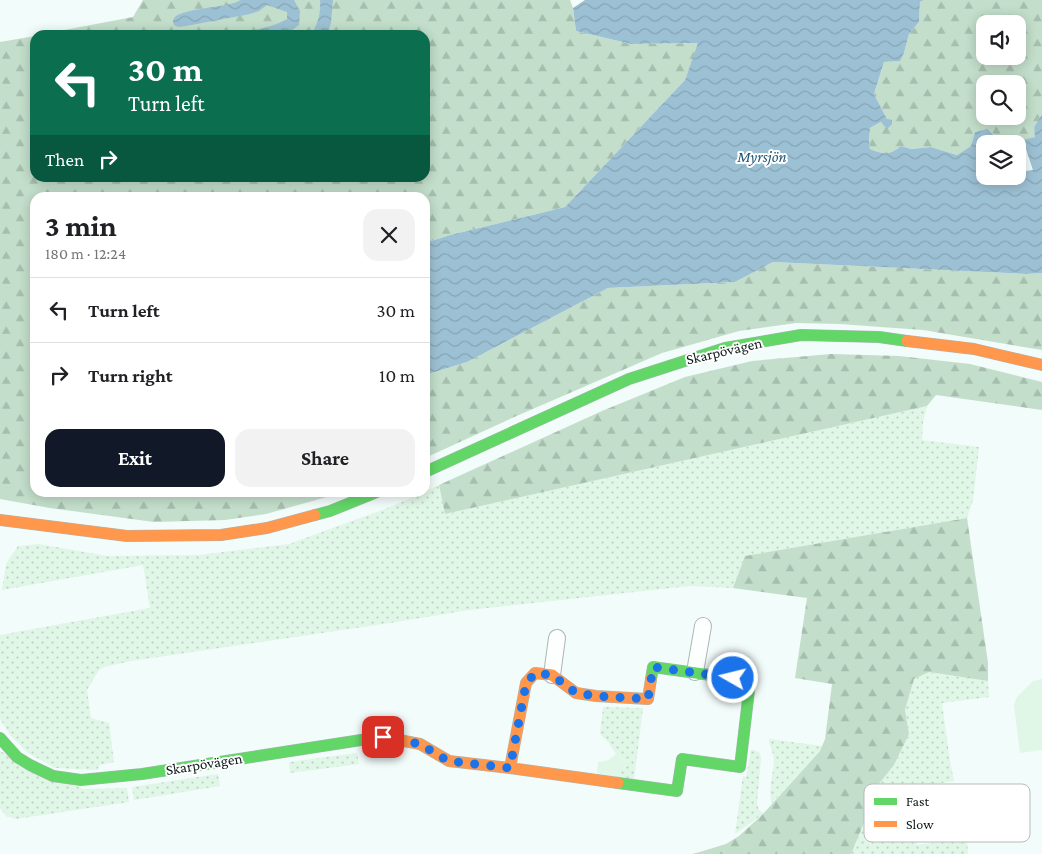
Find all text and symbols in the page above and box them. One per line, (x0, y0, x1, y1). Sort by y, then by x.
map controls (976, 15, 1026, 185)
button: sound (976, 15, 1026, 65)
icon: left (45, 50, 110, 115)
text: 30 m (128, 50, 203, 89)
button: search (976, 75, 1026, 125)
text: Turn left (128, 91, 205, 116)
button: layers (976, 135, 1026, 185)
icon: right (94, 145, 122, 173)
water label: Myrsjön (736, 148, 787, 166)
text: Then (45, 149, 84, 170)
text: 3 min (45, 209, 117, 242)
button: close (363, 209, 415, 261)
text: 180 m · 12:24 (45, 245, 126, 262)
icon: left (45, 296, 73, 324)
text: Turn left (88, 300, 160, 321)
text: 30 m (376, 300, 415, 321)
street label: Skarpövägen (685, 335, 764, 368)
icon: right (45, 361, 73, 389)
text: Turn right (88, 365, 173, 386)
text: 10 m (379, 365, 415, 386)
button: Exit (45, 429, 225, 487)
button: Share (235, 429, 415, 487)
position arrow (706, 651, 758, 703)
pin (362, 716, 404, 758)
icon: arrive (369, 723, 397, 751)
street label: Skarpövägen (165, 750, 244, 779)
legend (864, 784, 1030, 842)
text: Fast (906, 793, 930, 809)
text: Slow (906, 816, 934, 832)

